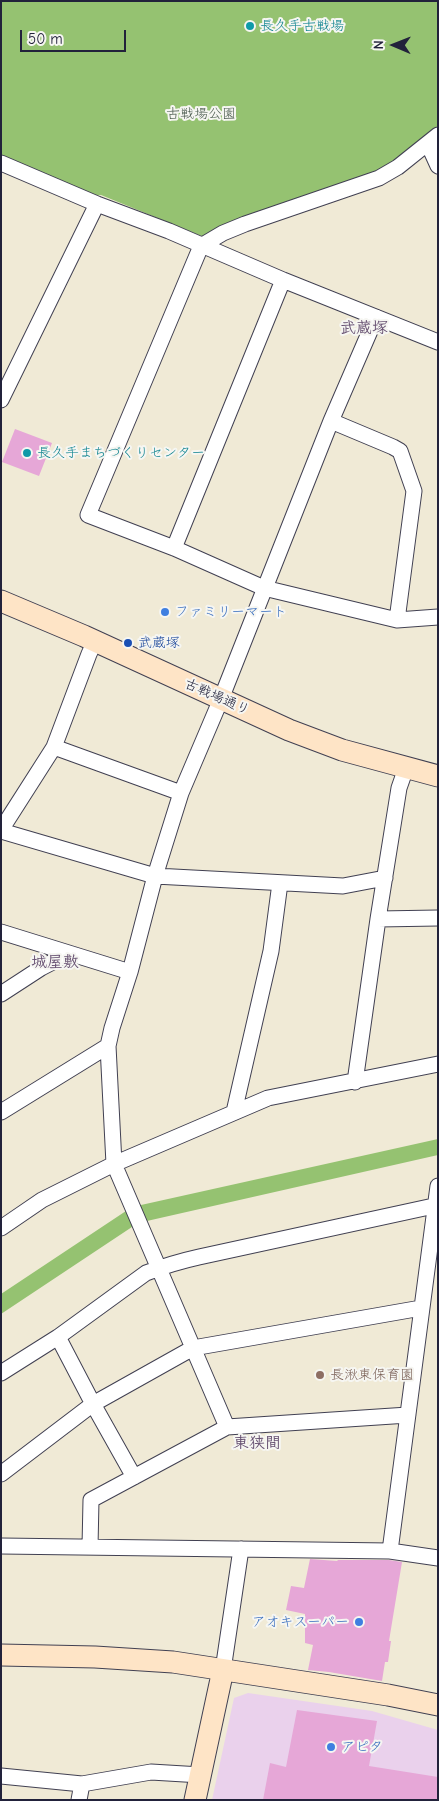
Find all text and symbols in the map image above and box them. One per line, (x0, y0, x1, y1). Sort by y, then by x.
place label: 長久手古戦場 (260, 18, 344, 34)
scale bar (22, 20, 129, 52)
marker: 長久手古戦場 (244, 20, 256, 32)
north arrow (369, 20, 419, 70)
text: 50 m (28, 30, 63, 48)
text: N (370, 40, 387, 49)
park label: 古戦場公園 (166, 106, 236, 122)
district label: 武蔵塚 (340, 318, 388, 338)
place label: 長久手まちづくりセンター (37, 445, 205, 461)
marker: 長久手まちづくりセンター (21, 447, 33, 459)
place label: ファミリーマート (175, 604, 287, 620)
marker: ファミリーマート (159, 606, 171, 618)
place label: 武蔵塚 (138, 635, 180, 651)
marker: 武蔵塚 (122, 637, 134, 649)
street label: 古戦場通り (182, 675, 252, 719)
district label: 城屋敷 (31, 952, 79, 972)
place label: 長湫東保育園 (330, 1367, 414, 1383)
marker: 長湫東保育園 (314, 1369, 326, 1381)
district label: 東狭間 (233, 1433, 281, 1453)
place label: アオキスーパー (252, 1614, 349, 1630)
marker: アオキスーパー (353, 1616, 365, 1628)
place label: アピタ (341, 1739, 383, 1755)
marker: アピタ (325, 1741, 337, 1753)

